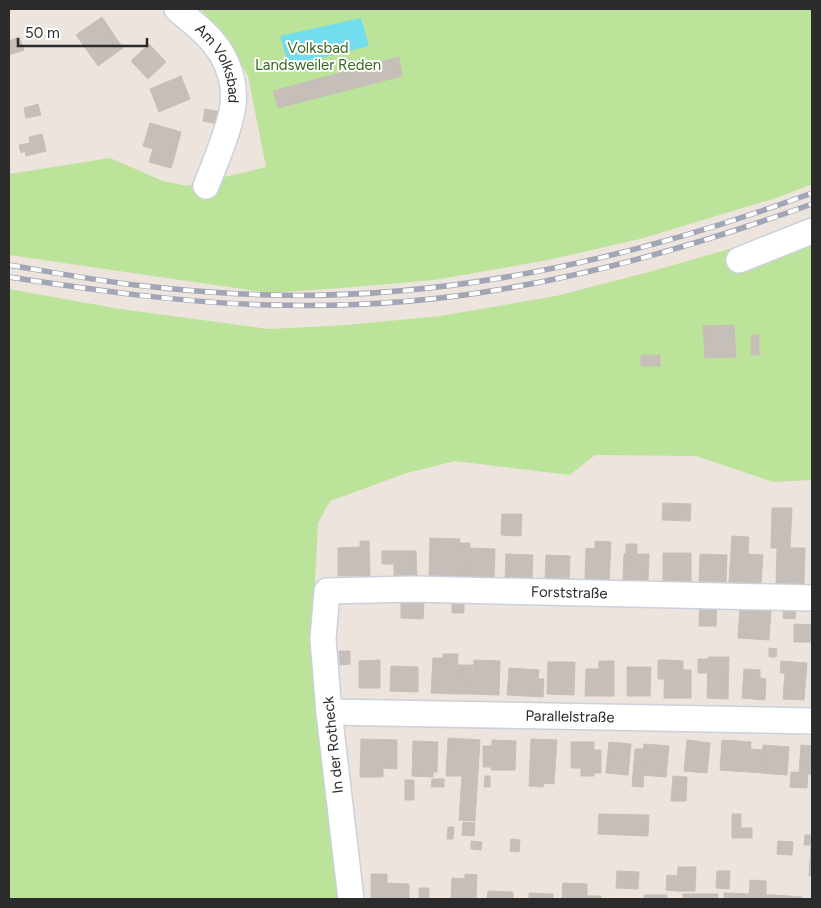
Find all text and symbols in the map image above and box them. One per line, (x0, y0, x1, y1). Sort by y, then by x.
scale bar (18, 15, 146, 47)
street label: Am Volksbad (191, 20, 243, 104)
text: 50 m (25, 24, 60, 42)
park label: Volksbad Landsweiler Reden (255, 39, 381, 74)
street label: Forststraße (531, 583, 608, 602)
street label: In der Rotheck (319, 695, 347, 794)
street label: Parallelstraße (525, 707, 615, 726)

